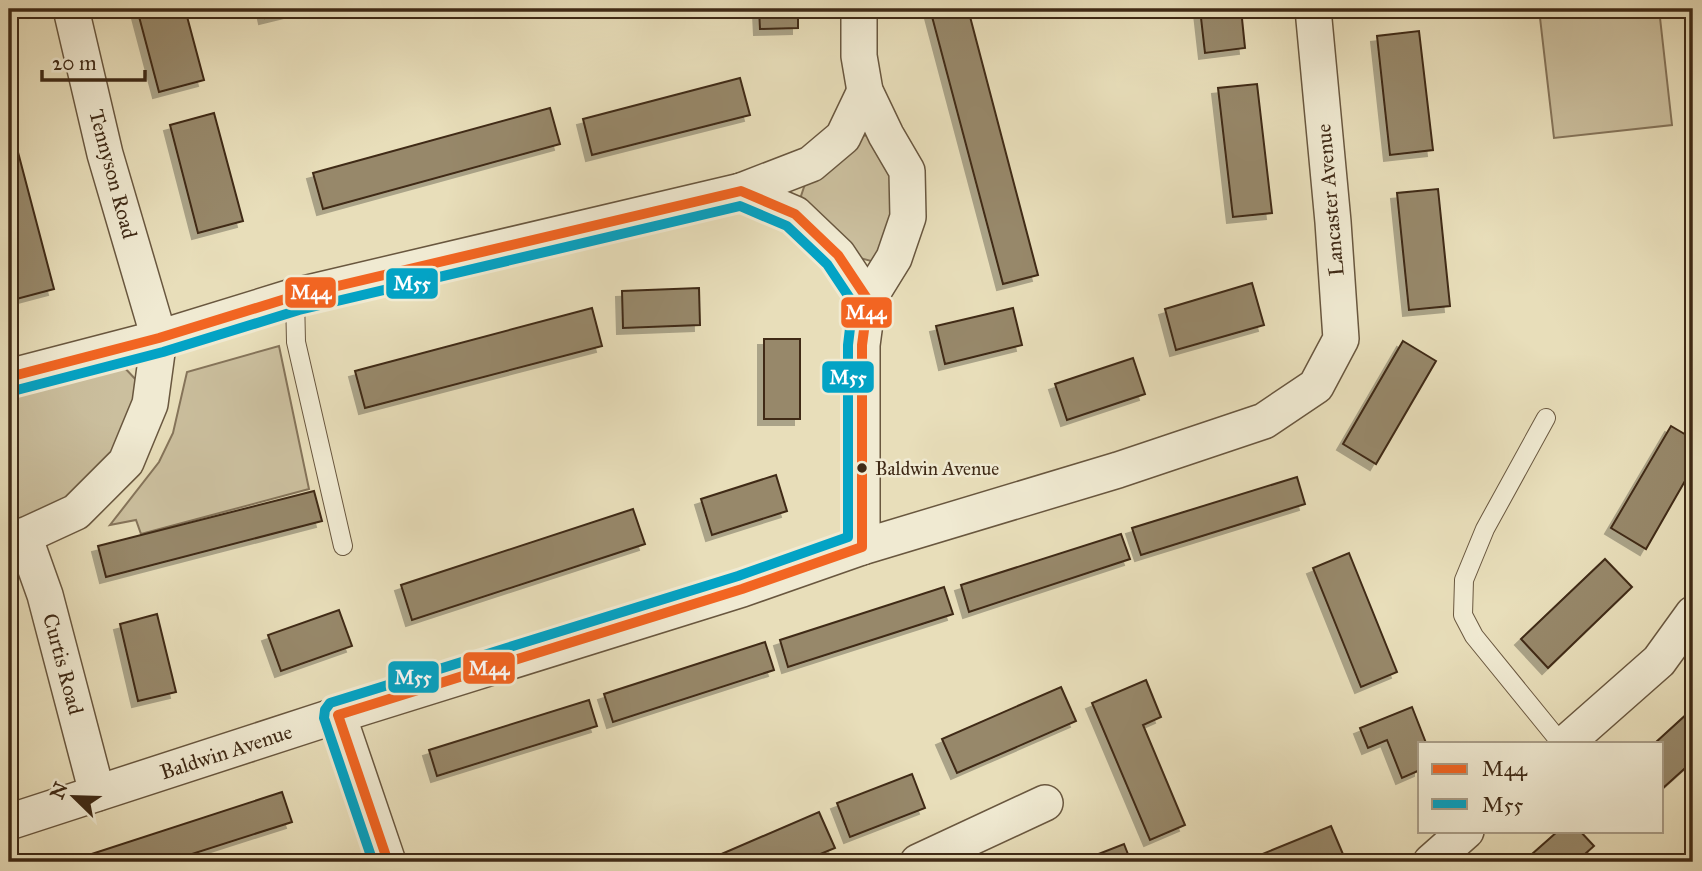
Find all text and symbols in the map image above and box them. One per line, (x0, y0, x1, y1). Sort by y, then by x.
scale bar (42, 38, 145, 82)
text: 20 m (52, 50, 97, 76)
street label: Tennyson Road (83, 107, 143, 242)
street label: Lancaster Avenue (1310, 123, 1350, 277)
line badge: M55 (385, 267, 439, 300)
text: M55 (393, 272, 431, 295)
line badge: M44 (284, 276, 337, 309)
text: M44 (291, 281, 333, 305)
line badge: M44 (840, 296, 893, 329)
text: M44 (846, 301, 888, 325)
line badge: M55 (821, 360, 875, 394)
text: M55 (829, 366, 867, 389)
place label: Baldwin Avenue (875, 457, 999, 480)
marker: Baldwin Avenue (855, 461, 869, 475)
street label: Curtis Road (37, 611, 89, 718)
line badge: M44 (462, 651, 516, 685)
text: M44 (469, 657, 511, 681)
line badge: M55 (387, 660, 440, 694)
text: M55 (394, 666, 432, 689)
street label: Baldwin Avenue (157, 718, 296, 786)
legend (1418, 742, 1664, 832)
text: M44 (1482, 756, 1528, 782)
north arrow (38, 762, 108, 832)
text: N (45, 779, 73, 802)
text: M55 (1482, 792, 1523, 818)

